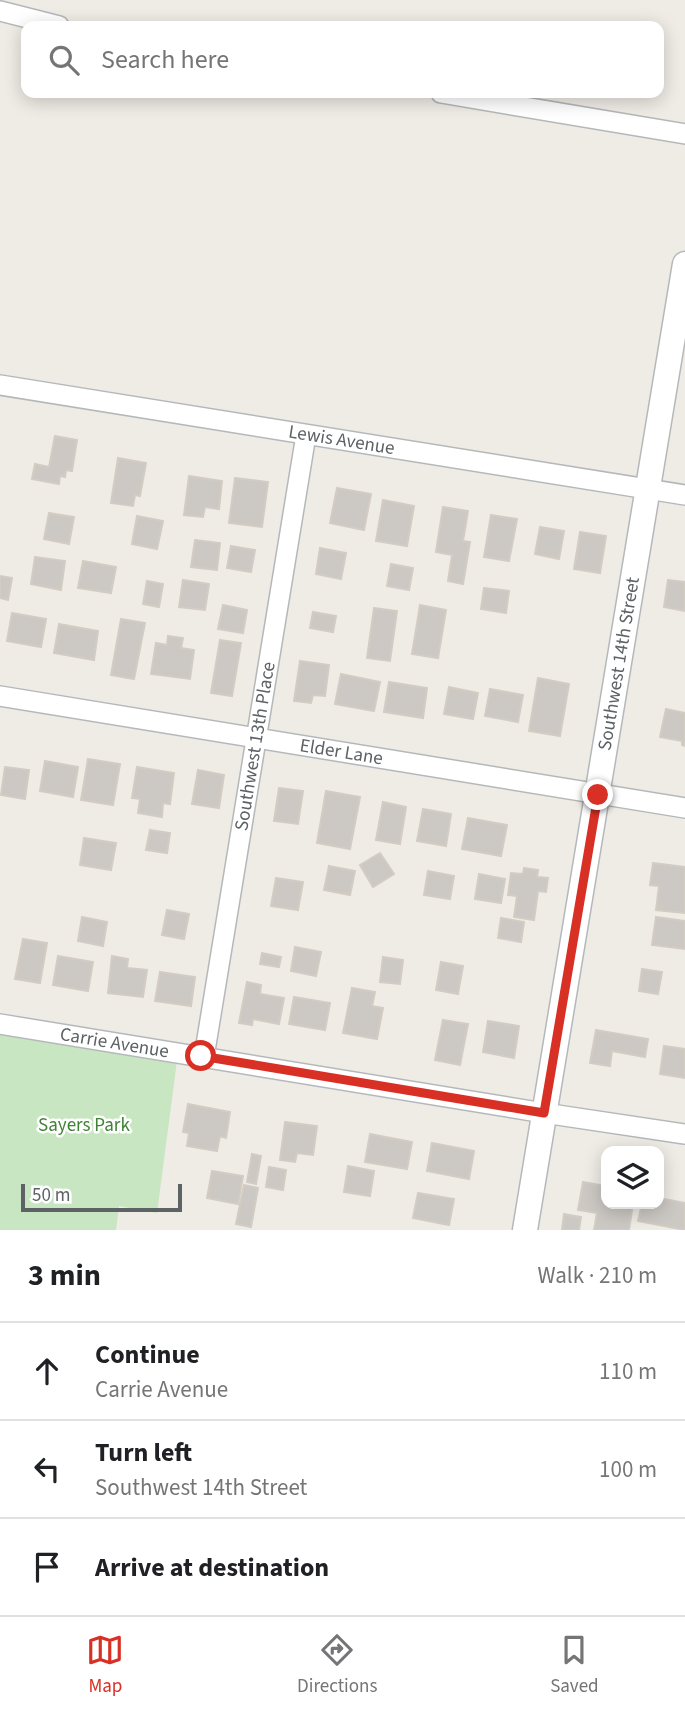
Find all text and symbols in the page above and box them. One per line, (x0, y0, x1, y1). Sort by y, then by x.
search box (21, 21, 664, 98)
icon: search (45, 41, 83, 79)
text: Search here (101, 41, 229, 78)
street label: Lewis Avenue (287, 418, 397, 462)
street label: Southwest 14th Street (591, 574, 647, 753)
street label: Southwest 13th Place (228, 660, 282, 833)
street label: Elder Lane (298, 732, 385, 772)
route end (582, 779, 613, 810)
street label: Carrie Avenue (58, 1021, 171, 1065)
route start (185, 1040, 216, 1071)
park label: Sayers Park (38, 1112, 130, 1139)
map controls (601, 1146, 664, 1209)
button: layers (601, 1146, 664, 1209)
scale bar (21, 1181, 182, 1213)
text: 50 m (32, 1182, 70, 1209)
text: 3 min (28, 1254, 101, 1297)
text: Walk · 210 m (538, 1259, 657, 1292)
text: Continue (95, 1336, 200, 1373)
icon: ahead (28, 1352, 66, 1390)
text: 110 m (599, 1355, 657, 1388)
text: Carrie Avenue (95, 1373, 228, 1406)
text: Turn left (95, 1434, 192, 1471)
icon: left (28, 1450, 66, 1488)
text: 100 m (599, 1453, 657, 1486)
text: Southwest 14th Street (95, 1471, 307, 1504)
icon: arrive (28, 1548, 66, 1586)
text: Arrive at destination (95, 1549, 329, 1586)
tab: Map (86, 1631, 124, 1700)
tab: Directions (297, 1631, 377, 1700)
tab: Saved (550, 1631, 599, 1700)

